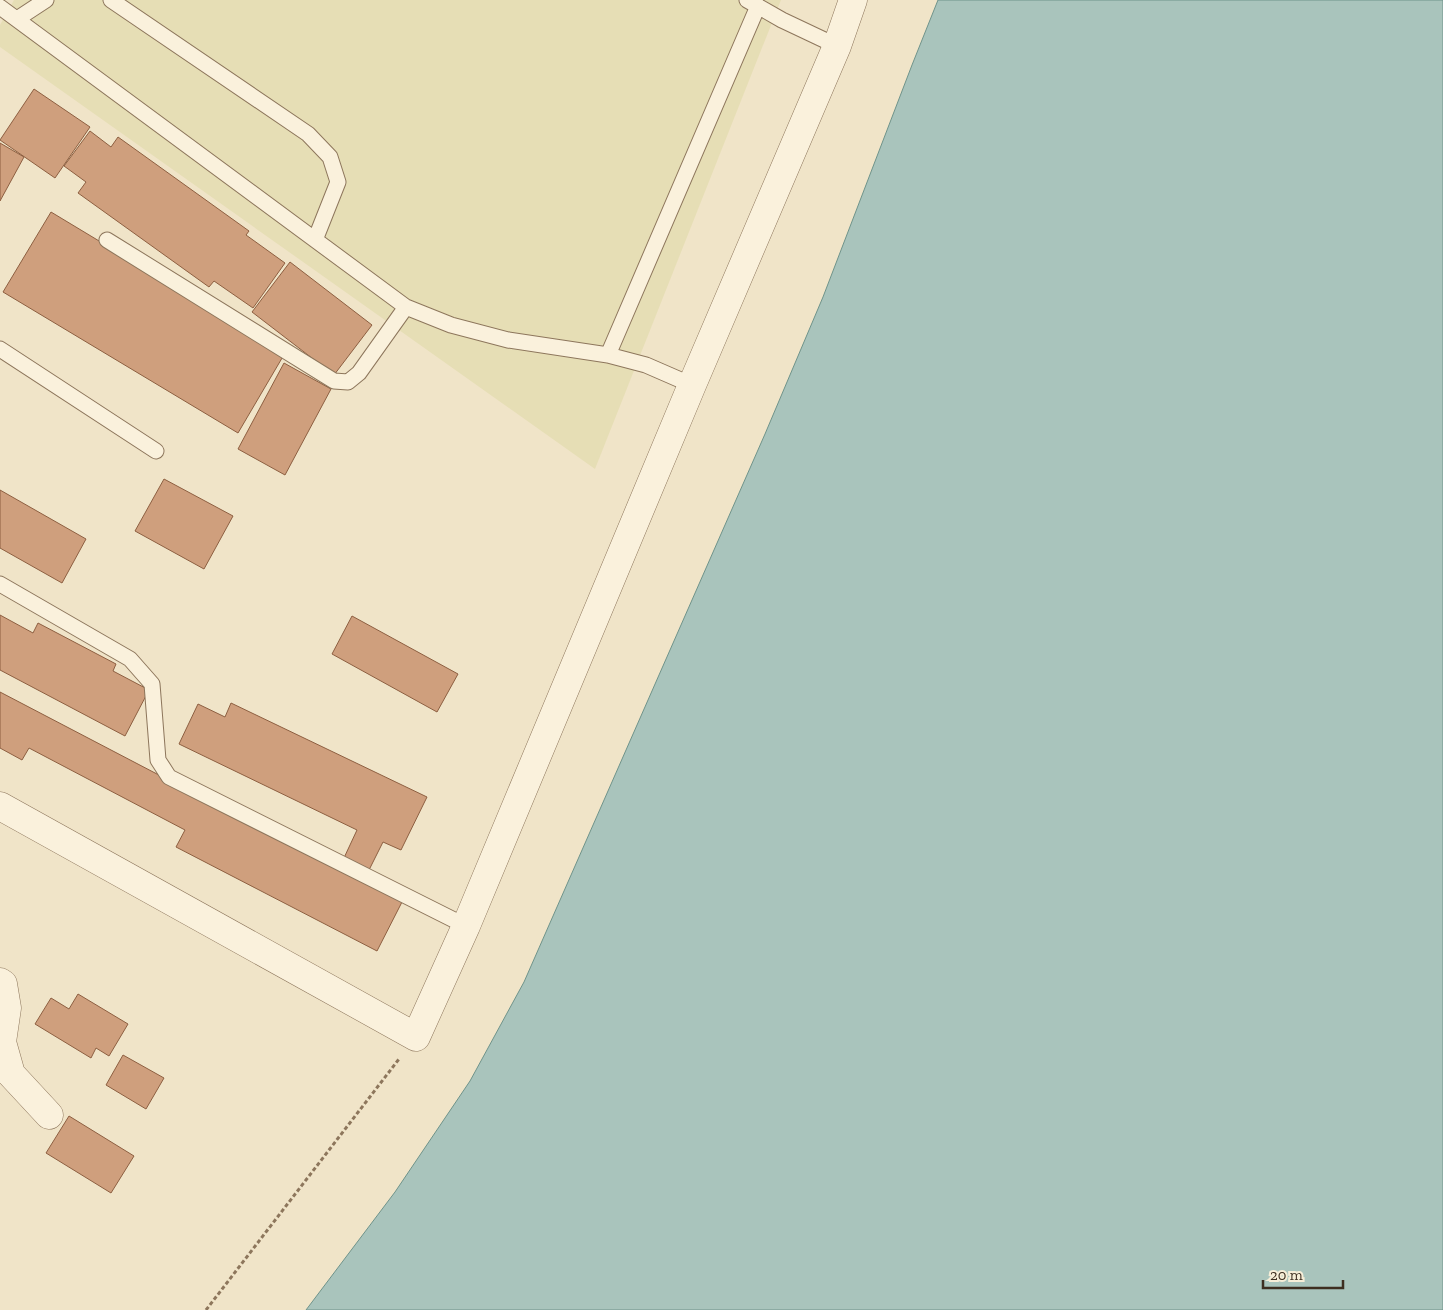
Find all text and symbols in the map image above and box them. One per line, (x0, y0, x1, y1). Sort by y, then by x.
scale bar (1263, 1258, 1343, 1290)
text: 20 m (1270, 1266, 1303, 1284)

